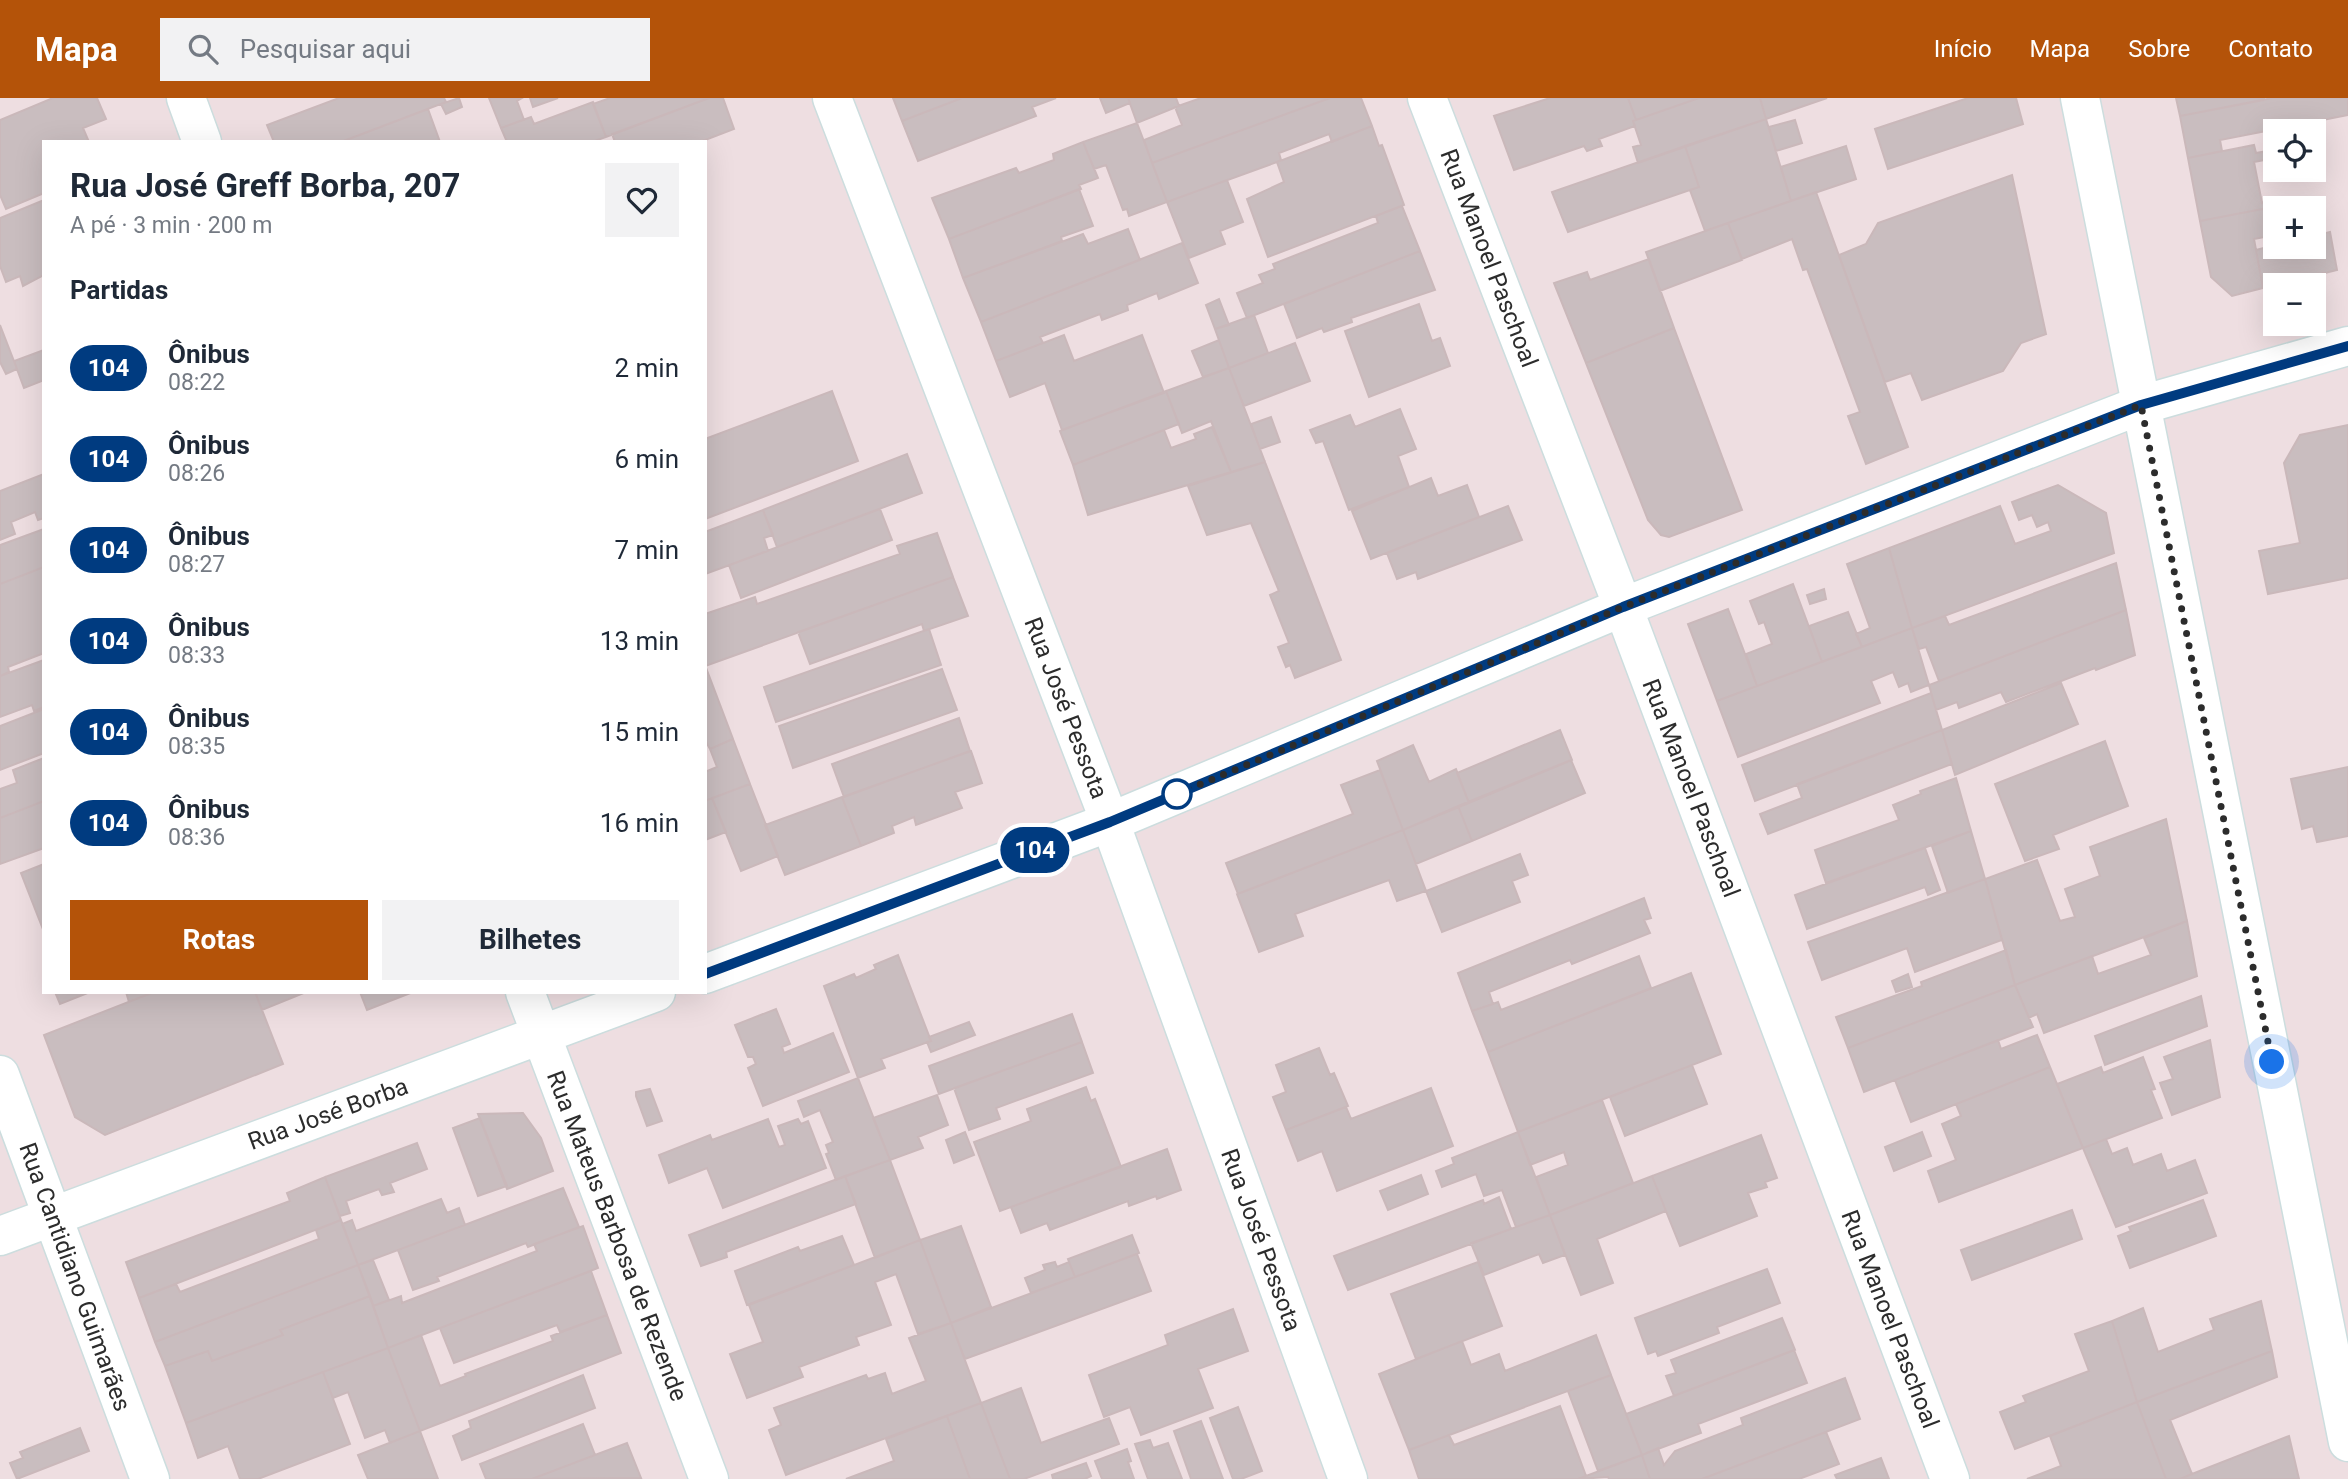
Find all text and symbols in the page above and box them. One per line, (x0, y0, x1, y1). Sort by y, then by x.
search box (160, 18, 650, 81)
text: Mapa (35, 30, 118, 69)
icon: search (184, 30, 222, 68)
text: Pesquisar aqui (240, 34, 411, 64)
text: Início (1934, 35, 1992, 63)
text: Mapa (2030, 35, 2090, 63)
text: Sobre (2128, 35, 2190, 63)
text: Contato (2228, 35, 2313, 63)
map controls (2263, 119, 2326, 336)
button: locate (2263, 119, 2326, 182)
street label: Rua Manoel Paschoal (1434, 145, 1544, 371)
button: heart (605, 163, 679, 237)
text: Rua José Greff Borba, 207 (70, 166, 461, 205)
button: + (2263, 196, 2326, 259)
text: A pé · 3 min · 200 m (70, 212, 272, 239)
button: − (2263, 273, 2326, 336)
text: Partidas (70, 275, 168, 305)
text: Ônibus (168, 339, 250, 369)
text: 2 min (614, 353, 679, 383)
text: 104 (88, 354, 129, 382)
text: 08:22 (168, 369, 225, 396)
text: Ônibus (168, 430, 250, 460)
text: 6 min (614, 444, 679, 474)
text: 104 (88, 445, 129, 473)
text: 08:26 (168, 460, 225, 487)
text: Ônibus (168, 521, 250, 551)
text: 7 min (614, 535, 679, 565)
text: 104 (88, 536, 129, 564)
text: 08:27 (168, 551, 225, 578)
text: Ônibus (168, 612, 250, 642)
street label: Rua José Pessota (1019, 613, 1113, 803)
text: 13 min (600, 626, 679, 656)
text: 104 (88, 627, 129, 655)
text: 08:33 (168, 642, 225, 669)
street label: Rua Manoel Paschoal (1636, 675, 1746, 901)
text: Ônibus (168, 703, 250, 733)
text: 15 min (600, 717, 679, 747)
text: 104 (88, 718, 129, 746)
text: 08:35 (168, 733, 225, 760)
unlabelled marker (1162, 779, 1192, 809)
text: Ônibus (168, 794, 250, 824)
text: 16 min (600, 808, 679, 838)
text: 104 (88, 809, 129, 837)
text: 08:36 (168, 824, 225, 851)
line badge: 104 (995, 827, 1075, 873)
text: 104 (1014, 836, 1056, 864)
button: Rotas (70, 900, 368, 980)
button: Bilhetes (382, 900, 679, 980)
your location (2254, 1044, 2289, 1079)
street label: Rua Mateus Barbosa de Rezende (541, 1067, 693, 1405)
street label: Rua José Borba (244, 1072, 412, 1156)
street label: Rua Cantidiano Guimarães (13, 1139, 137, 1415)
street label: Rua José Pessota (1215, 1145, 1307, 1335)
street label: Rua Manoel Paschoal (1835, 1206, 1945, 1432)

